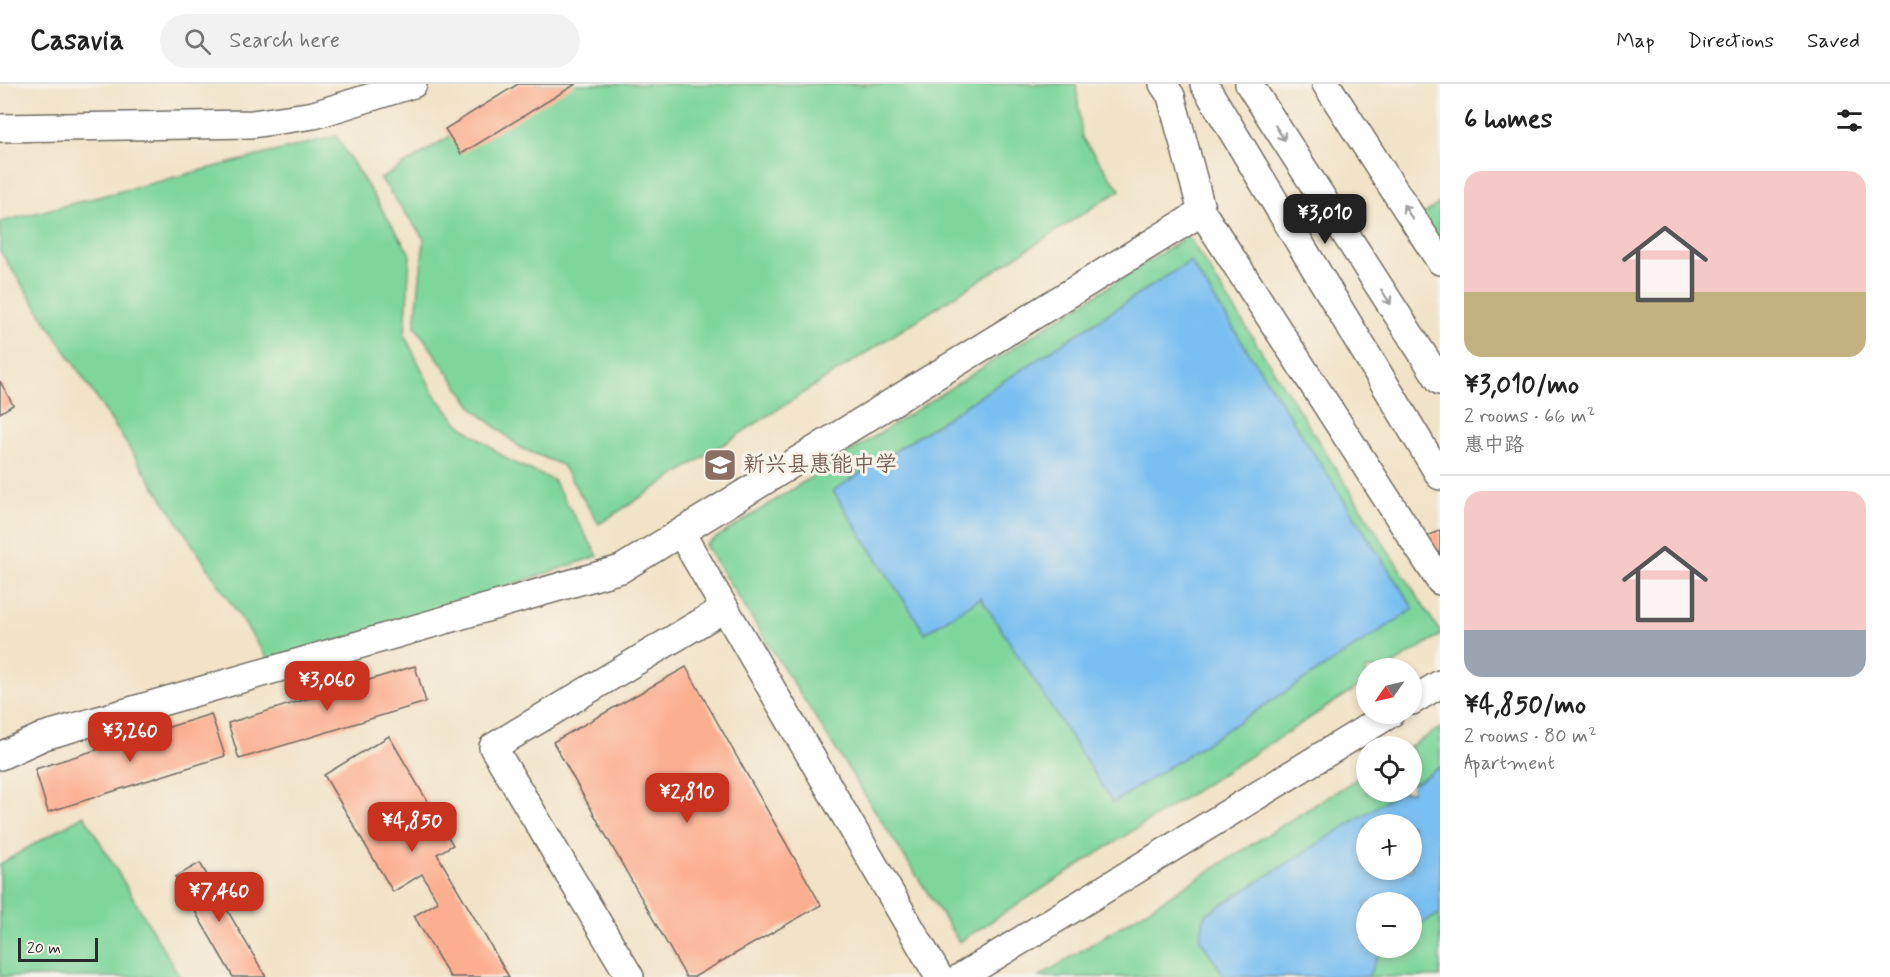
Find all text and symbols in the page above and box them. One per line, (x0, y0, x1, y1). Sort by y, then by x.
search box (160, 14, 580, 68)
text: Casavia (30, 23, 124, 60)
icon: search (181, 25, 214, 58)
text: Search here (229, 27, 340, 55)
text: Map (1616, 27, 1655, 55)
text: Directions (1688, 27, 1774, 55)
text: Saved (1807, 27, 1860, 55)
text: 6 homes (1464, 103, 1552, 137)
icon: filters (1833, 104, 1866, 137)
one-way arrow (1275, 124, 1287, 141)
pin: ¥3,010 (1276, 194, 1374, 245)
text: ¥3,010 (1297, 200, 1353, 227)
one-way arrow (1402, 204, 1414, 221)
icon: home (1611, 210, 1719, 318)
one-way arrow (1380, 288, 1392, 305)
text: ¥3,010/mo (1464, 369, 1579, 403)
text: 2 rooms · 66 m² (1464, 403, 1595, 430)
text: 惠中路 (1464, 432, 1524, 459)
school or university icon: 新兴县惠能中学 (702, 447, 738, 483)
place label: 新兴县惠能中学 (743, 451, 897, 479)
icon: home (1611, 530, 1719, 638)
north arrow (1356, 658, 1422, 724)
map controls (1356, 658, 1422, 958)
pin: ¥3,060 (278, 661, 376, 712)
text: ¥3,060 (299, 667, 355, 694)
text: ¥4,850/mo (1464, 689, 1586, 723)
pin: ¥3,260 (81, 712, 179, 763)
text: ¥3,260 (102, 718, 158, 745)
text: 2 rooms · 80 m² (1464, 723, 1597, 750)
button: locate (1356, 736, 1422, 802)
text: Apartment (1464, 750, 1555, 777)
pin: ¥2,810 (638, 773, 736, 824)
text: ¥2,810 (659, 779, 715, 806)
pin: ¥4,850 (363, 802, 461, 853)
text: ¥4,850 (382, 808, 442, 835)
button: + (1356, 814, 1422, 880)
pin: ¥7,460 (170, 872, 268, 923)
text: ¥7,460 (189, 878, 249, 905)
button: − (1356, 892, 1422, 958)
scale bar (18, 935, 98, 962)
text: 20 m (27, 938, 61, 959)

